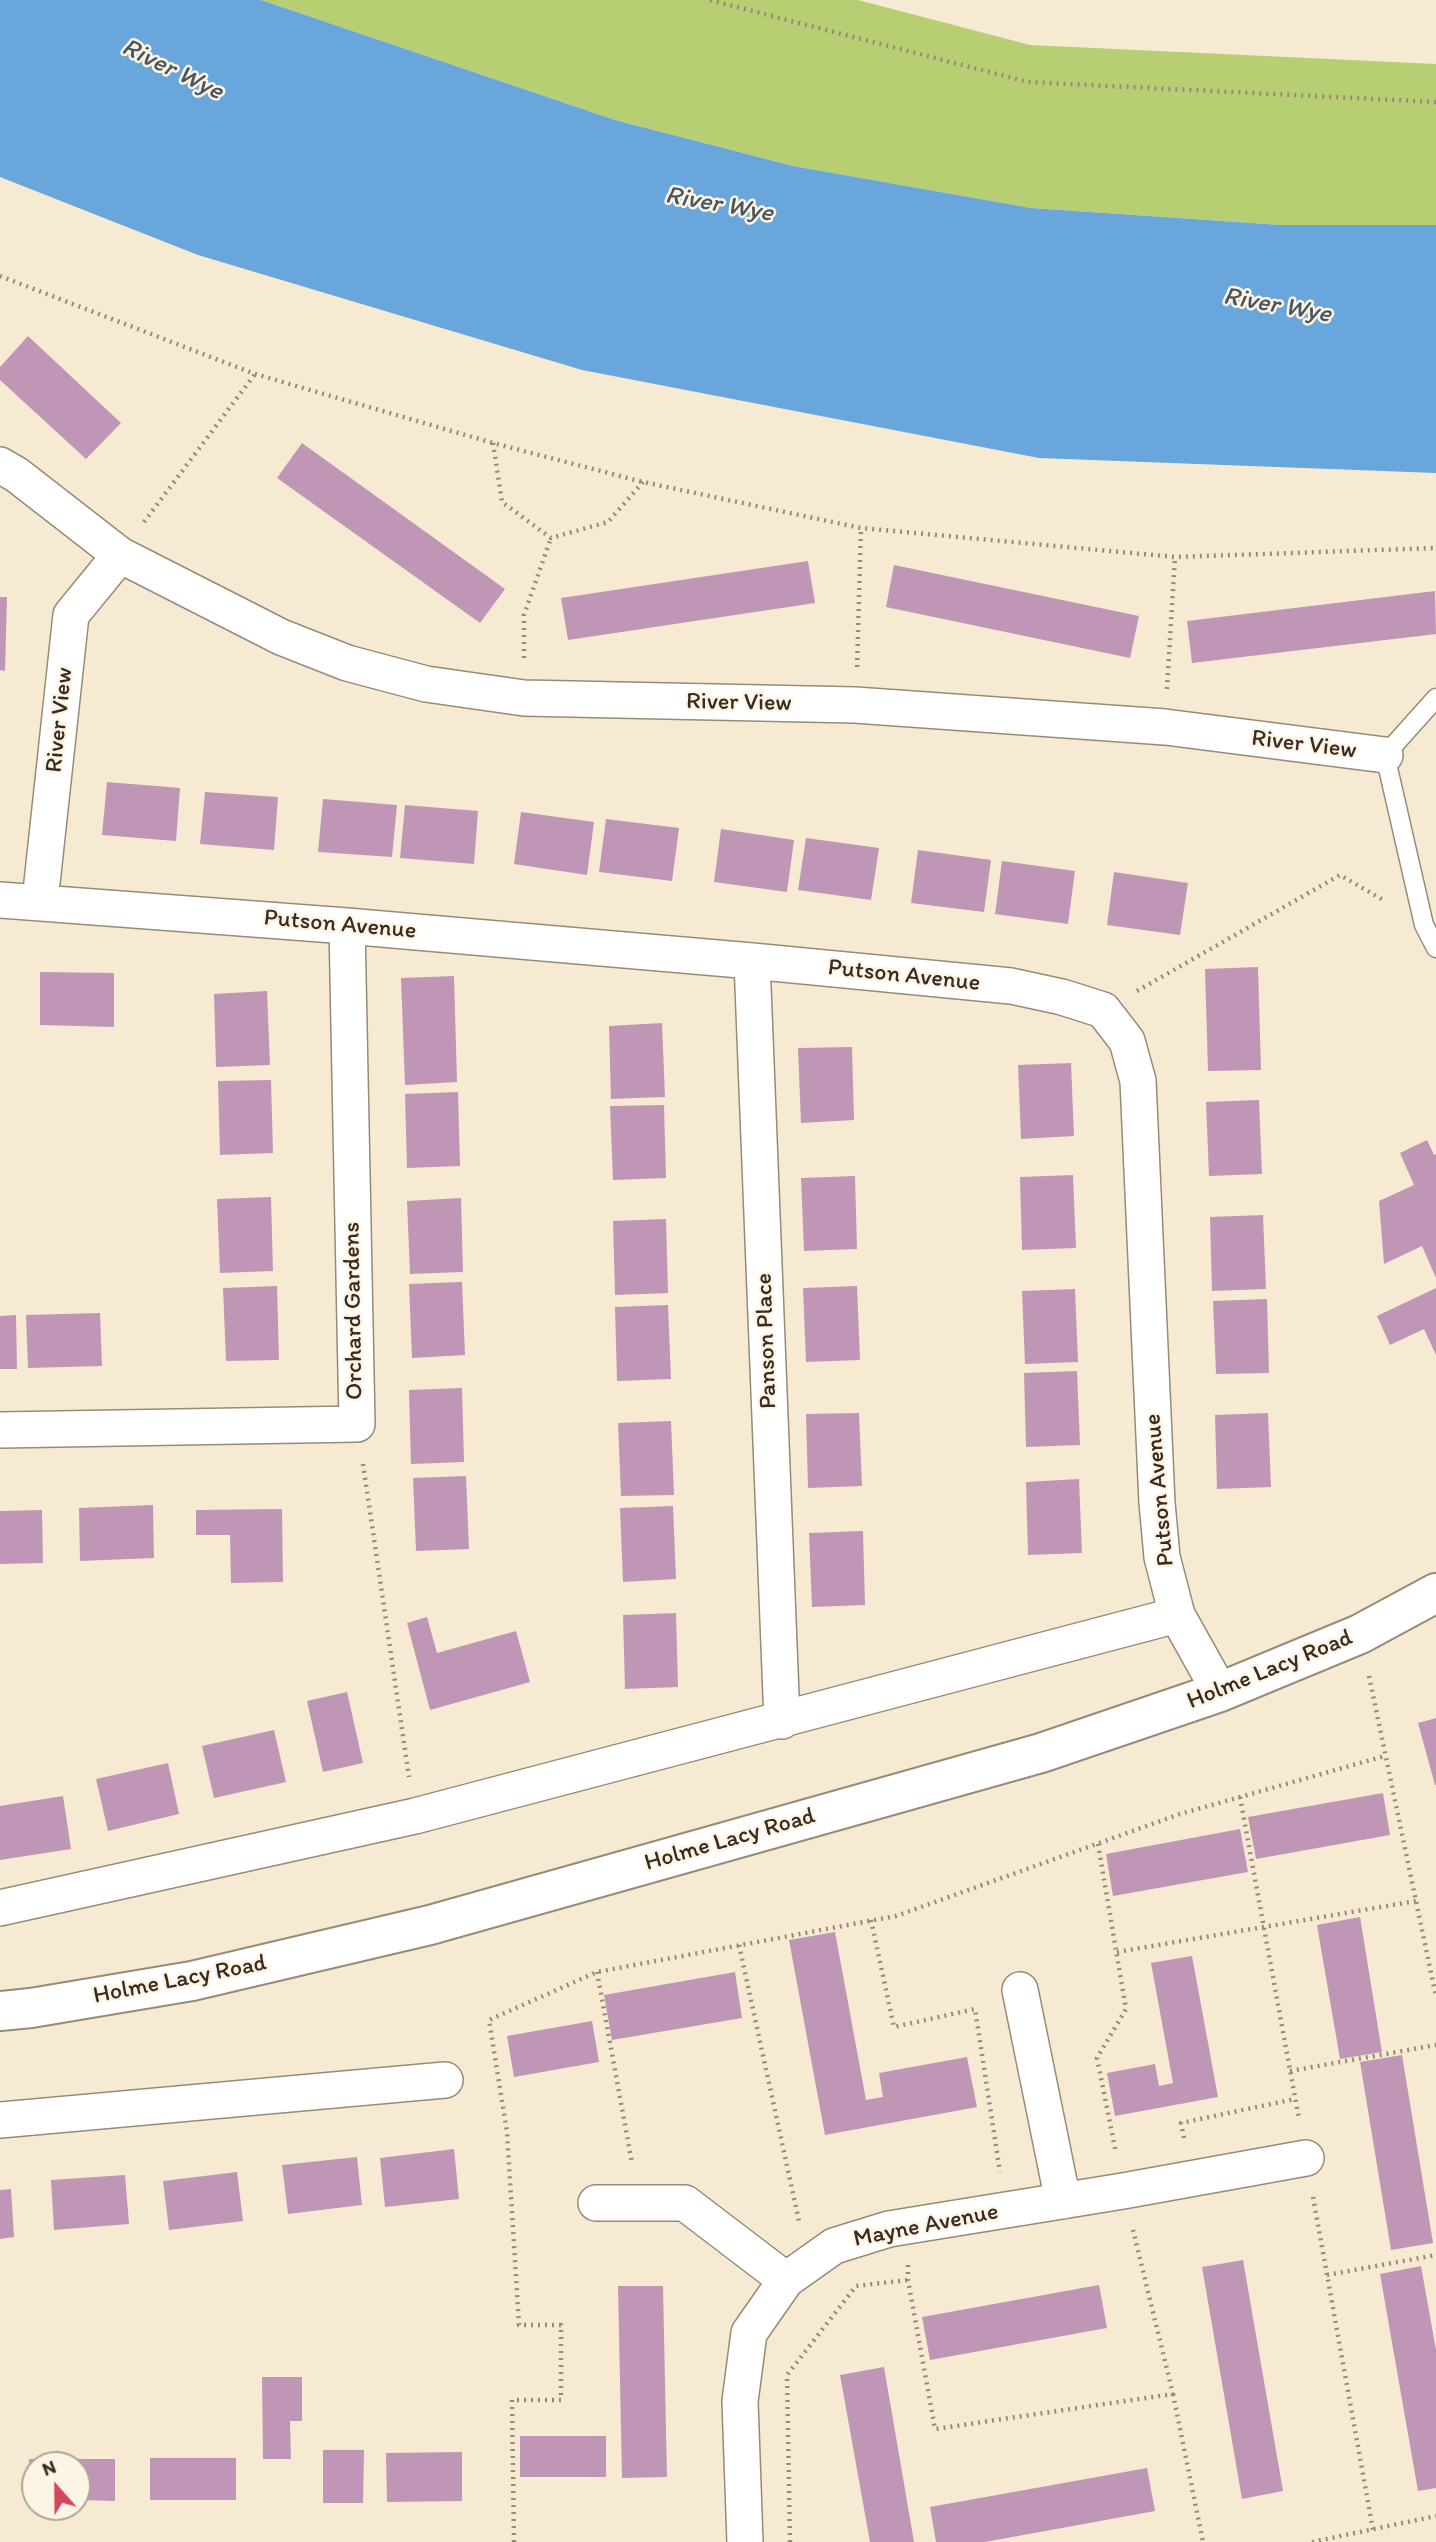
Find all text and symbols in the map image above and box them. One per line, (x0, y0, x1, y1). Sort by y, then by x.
water label: River Wye (116, 32, 228, 108)
water label: River Wye (663, 180, 775, 230)
water label: River Wye (1221, 281, 1333, 331)
street label: River View (40, 666, 80, 774)
street label: River View (686, 688, 792, 718)
street label: River View (1250, 724, 1358, 766)
street label: Putson Avenue (263, 904, 417, 946)
street label: Putson Avenue (826, 954, 982, 998)
street label: Orchard Gardens (338, 1222, 370, 1400)
street label: Panson Place (750, 1272, 784, 1410)
street label: Putson Avenue (1139, 1413, 1181, 1567)
street label: Holme Lacy Road (1183, 1624, 1357, 1716)
street label: Holme Lacy Road (641, 1802, 819, 1878)
street label: Holme Lacy Road (91, 1949, 269, 2011)
street label: Mayne Avenue (851, 2198, 1001, 2254)
north arrow (21, 2451, 91, 2521)
text: N (39, 2455, 59, 2481)

